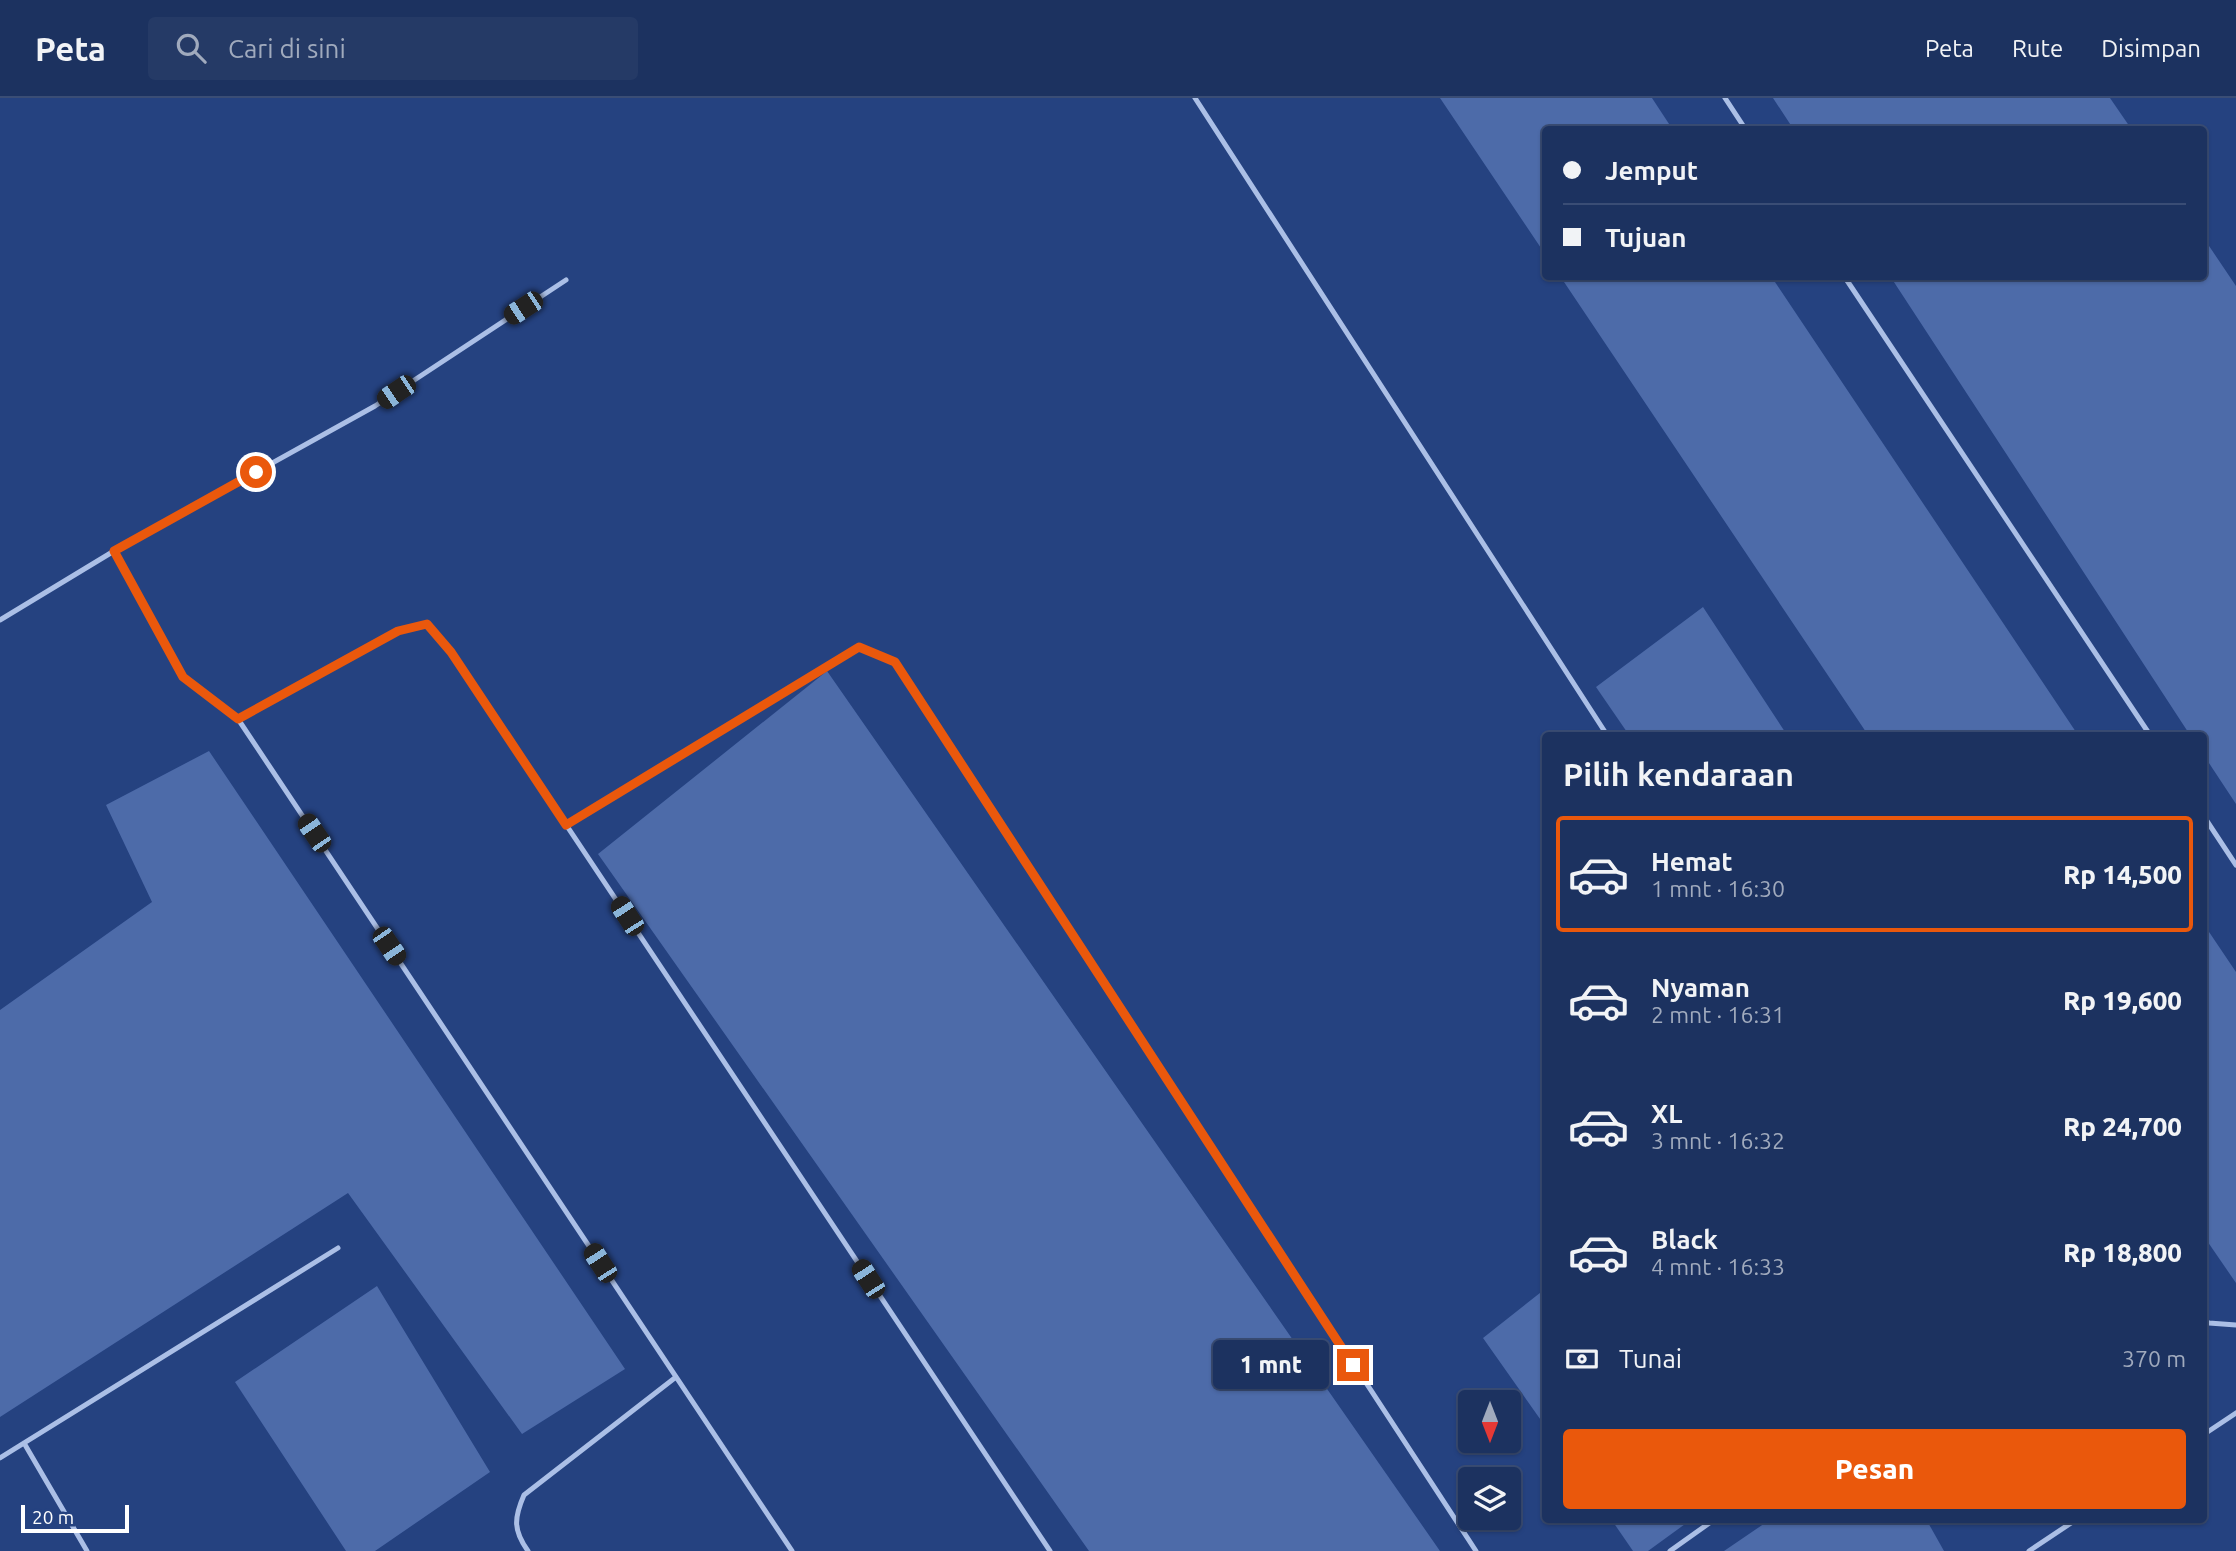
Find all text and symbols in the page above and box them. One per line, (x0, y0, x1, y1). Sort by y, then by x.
search box (148, 17, 638, 80)
icon: search (172, 29, 210, 67)
text: Peta (35, 30, 106, 67)
text: Cari di sini (228, 34, 346, 63)
text: Peta (1925, 35, 1974, 62)
text: Rute (2012, 35, 2063, 62)
text: Disimpan (2101, 35, 2201, 62)
text: Jemput (1605, 156, 1698, 185)
text: Tujuan (1605, 223, 1686, 252)
car (500, 288, 547, 328)
car (373, 372, 420, 412)
route start (240, 456, 272, 488)
text: Pilih kendaraan (1563, 756, 1794, 792)
car (294, 810, 335, 856)
icon: car (1567, 843, 1630, 906)
text: Hemat (1651, 847, 1733, 876)
text: Rp 14,500 (2063, 860, 2182, 889)
text: 1 mnt · 16:30 (1651, 876, 1785, 901)
car (607, 893, 648, 939)
car (369, 923, 410, 969)
icon: car (1567, 969, 1630, 1032)
text: Nyaman (1651, 973, 1750, 1002)
text: Rp 19,600 (2063, 986, 2182, 1015)
text: 2 mnt · 16:31 (1651, 1002, 1785, 1027)
icon: car (1567, 1095, 1630, 1158)
text: XL (1651, 1099, 1682, 1128)
text: Rp 24,700 (2063, 1112, 2182, 1141)
text: 3 mnt · 16:32 (1651, 1128, 1785, 1153)
icon: car (1567, 1221, 1630, 1284)
text: Black (1651, 1225, 1718, 1254)
text: Rp 18,800 (2063, 1238, 2182, 1267)
car (580, 1240, 621, 1286)
text: 4 mnt · 16:33 (1651, 1254, 1785, 1279)
car (848, 1256, 889, 1302)
callout: 1 mnt (1213, 1340, 1328, 1390)
icon: cash (1563, 1340, 1601, 1378)
text: Tunai (1619, 1344, 1682, 1373)
text: 370 m (2122, 1346, 2186, 1371)
route end (1337, 1349, 1369, 1381)
text: 1 mnt (1240, 1352, 1302, 1377)
north arrow (1458, 1390, 1521, 1452)
map controls (1458, 1390, 1521, 1530)
button: Pesan (1563, 1429, 2186, 1509)
button: layers (1458, 1467, 1521, 1530)
scale bar (21, 1502, 130, 1534)
text: 20 m (32, 1506, 74, 1528)

